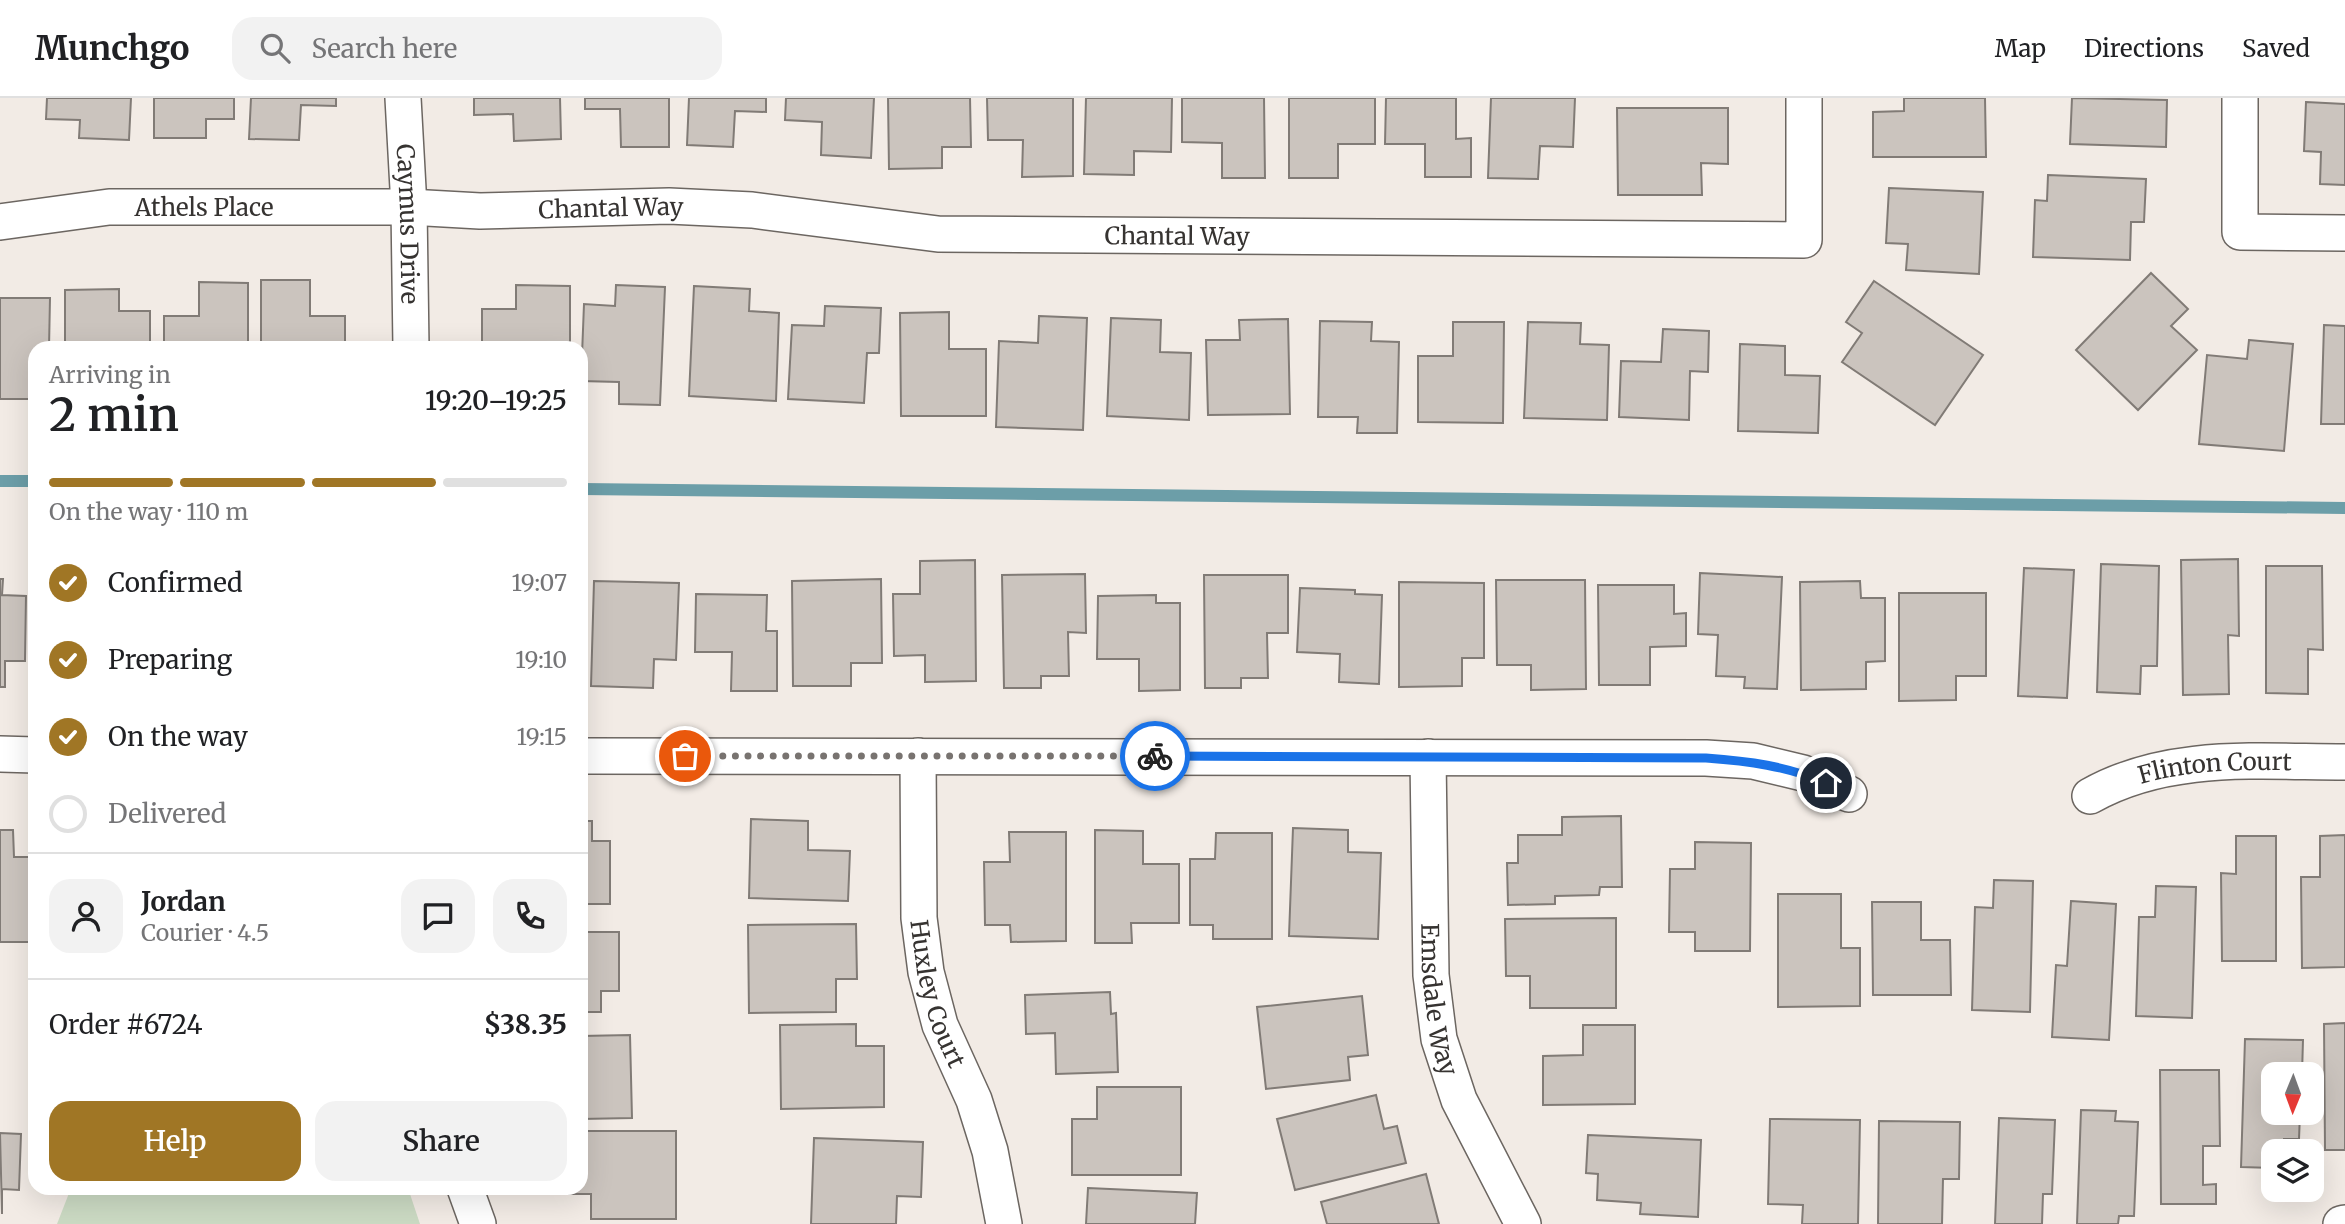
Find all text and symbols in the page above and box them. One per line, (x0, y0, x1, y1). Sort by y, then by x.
search box (232, 17, 722, 80)
text: Munchgo (35, 28, 190, 69)
icon: search (256, 29, 294, 67)
text: Search here (312, 32, 457, 65)
text: Map (1995, 33, 2046, 64)
text: Directions (2084, 33, 2204, 64)
text: Saved (2242, 33, 2310, 64)
street label: Caymus Drive (390, 143, 426, 304)
street label: Chantal Way (538, 190, 684, 225)
street label: Athels Place (133, 192, 273, 223)
street label: Chantal Way (1105, 220, 1250, 252)
text: Arriving in (49, 360, 171, 389)
text: 19:20–19:25 (425, 384, 567, 417)
text: 2 min (49, 386, 179, 444)
text: On the way · 110 m (49, 497, 248, 526)
icon: check (49, 564, 87, 602)
text: Confirmed (108, 566, 243, 599)
text: 19:07 (512, 568, 567, 597)
icon: check (49, 641, 87, 679)
text: Preparing (108, 643, 232, 676)
text: 19:10 (515, 645, 567, 674)
icon: check (49, 718, 87, 756)
text: On the way (108, 720, 248, 753)
courier (1120, 721, 1190, 791)
text: 19:15 (516, 722, 567, 751)
pin (655, 726, 715, 786)
icon: bag (666, 737, 704, 775)
icon: bike (1136, 737, 1174, 775)
street label: Flinton Court (2134, 746, 2293, 790)
pin (1796, 753, 1856, 813)
icon: home (1807, 764, 1845, 802)
text: Delivered (108, 797, 227, 830)
button: person (49, 879, 123, 953)
button: chat (401, 879, 475, 953)
button: phone (493, 879, 567, 953)
text: Jordan (141, 885, 226, 918)
text: Courier · 4.5 (141, 918, 269, 947)
street label: Huxley Court (904, 918, 973, 1073)
street label: Emsdale Way (1415, 923, 1465, 1079)
text: Order #6724 (49, 1008, 203, 1041)
text: $38.35 (484, 1008, 567, 1041)
north arrow (2261, 1062, 2324, 1125)
map controls (2261, 1062, 2324, 1202)
button: Help (49, 1101, 301, 1181)
button: Share (315, 1101, 567, 1181)
button: layers (2261, 1139, 2324, 1202)

